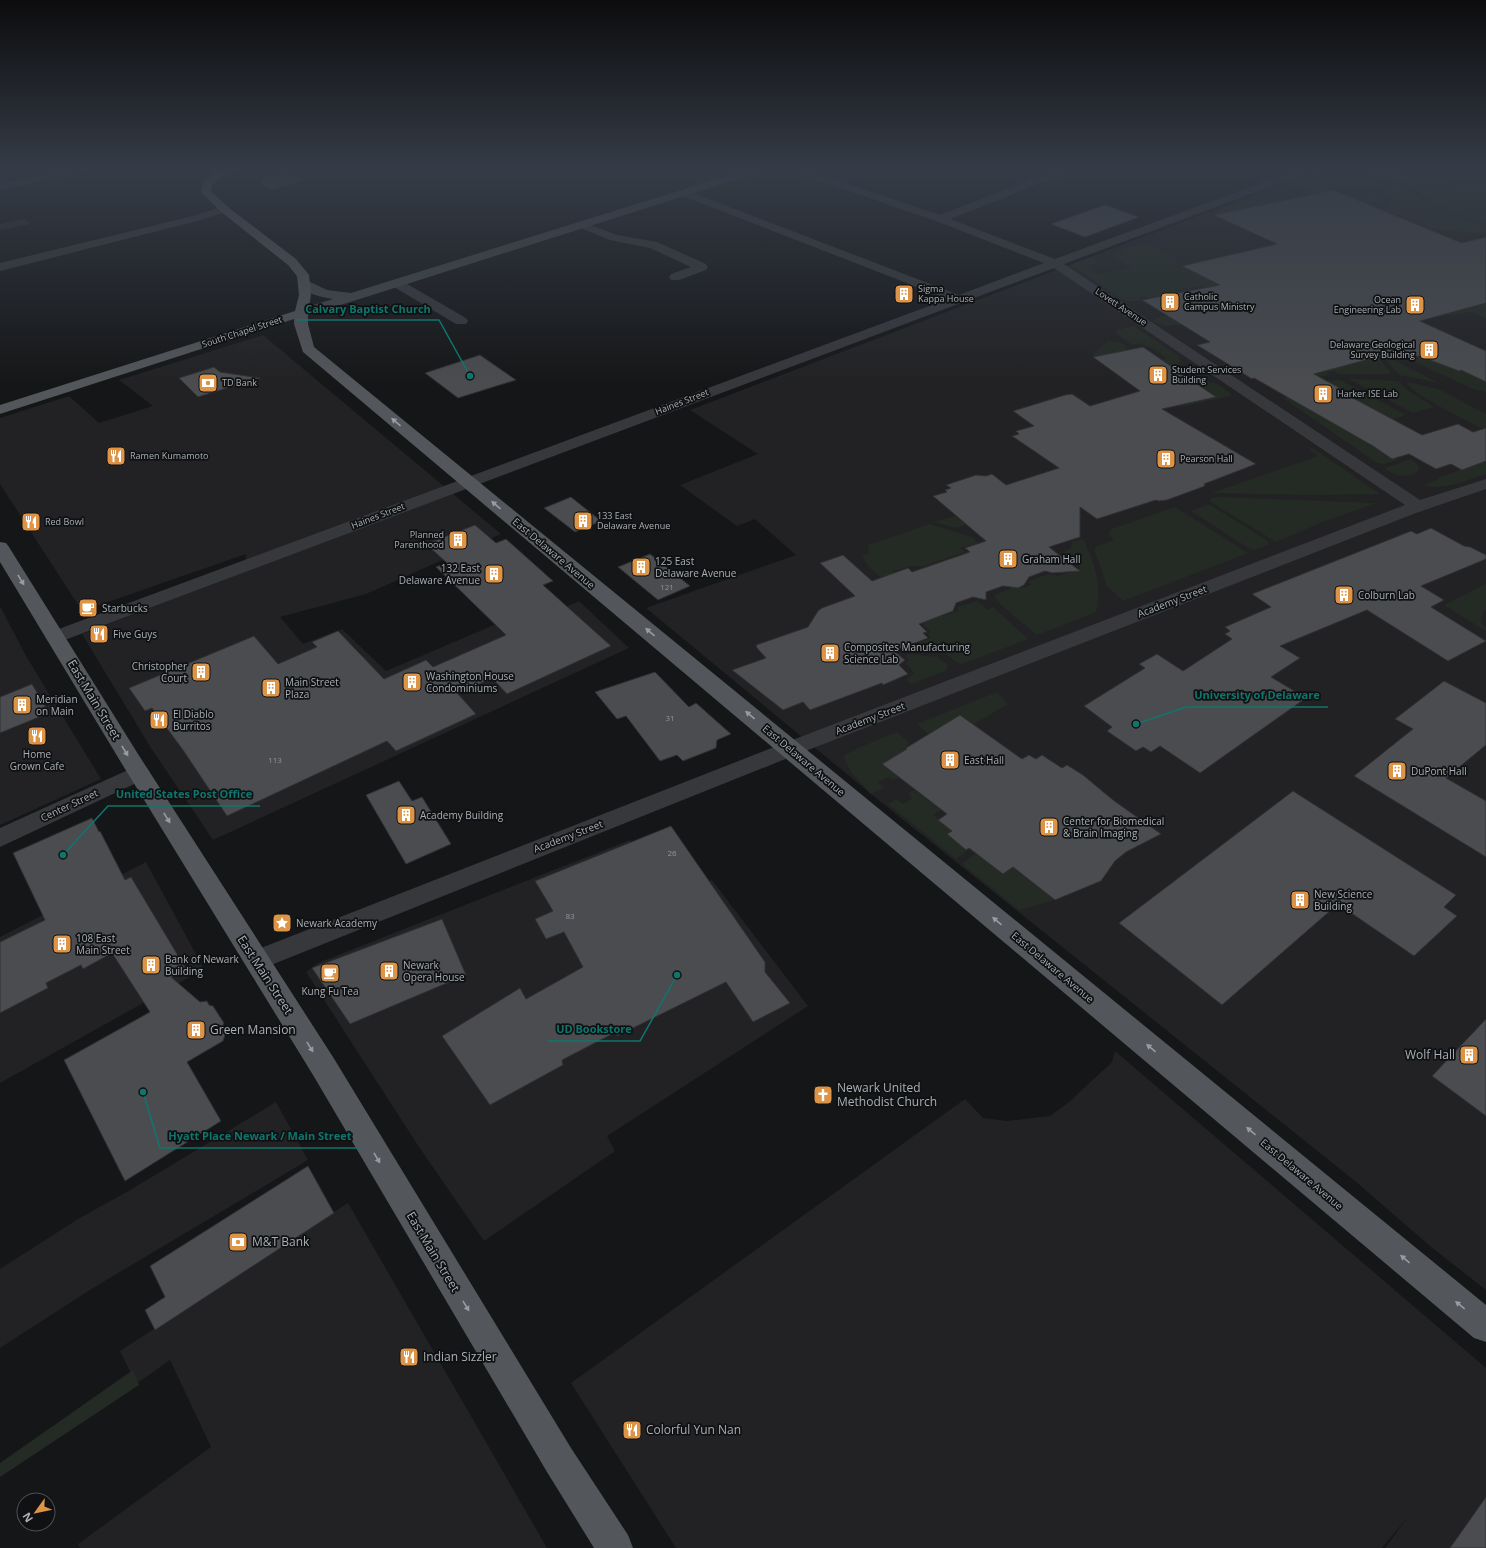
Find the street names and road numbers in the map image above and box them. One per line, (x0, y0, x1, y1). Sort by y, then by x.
street label: Lovett Avenue (1093, 284, 1150, 329)
street label: South Chapel Street (200, 312, 284, 351)
street label: Haines Street (653, 385, 710, 418)
street label: Haines Street (349, 499, 406, 532)
street label: East Delaware Avenue (510, 514, 598, 592)
street label: Academy Street (1135, 581, 1209, 621)
street label: East Main Street (64, 656, 125, 743)
street label: Academy Street (833, 698, 907, 738)
street label: East Delaware Avenue (760, 721, 848, 799)
street label: Center Street (38, 785, 100, 824)
street label: Academy Street (531, 816, 605, 856)
street label: East Delaware Avenue (1009, 928, 1097, 1006)
street label: East Main Street (234, 932, 297, 1017)
street label: East Delaware Avenue (1258, 1135, 1346, 1213)
street label: East Main Street (403, 1208, 464, 1295)

